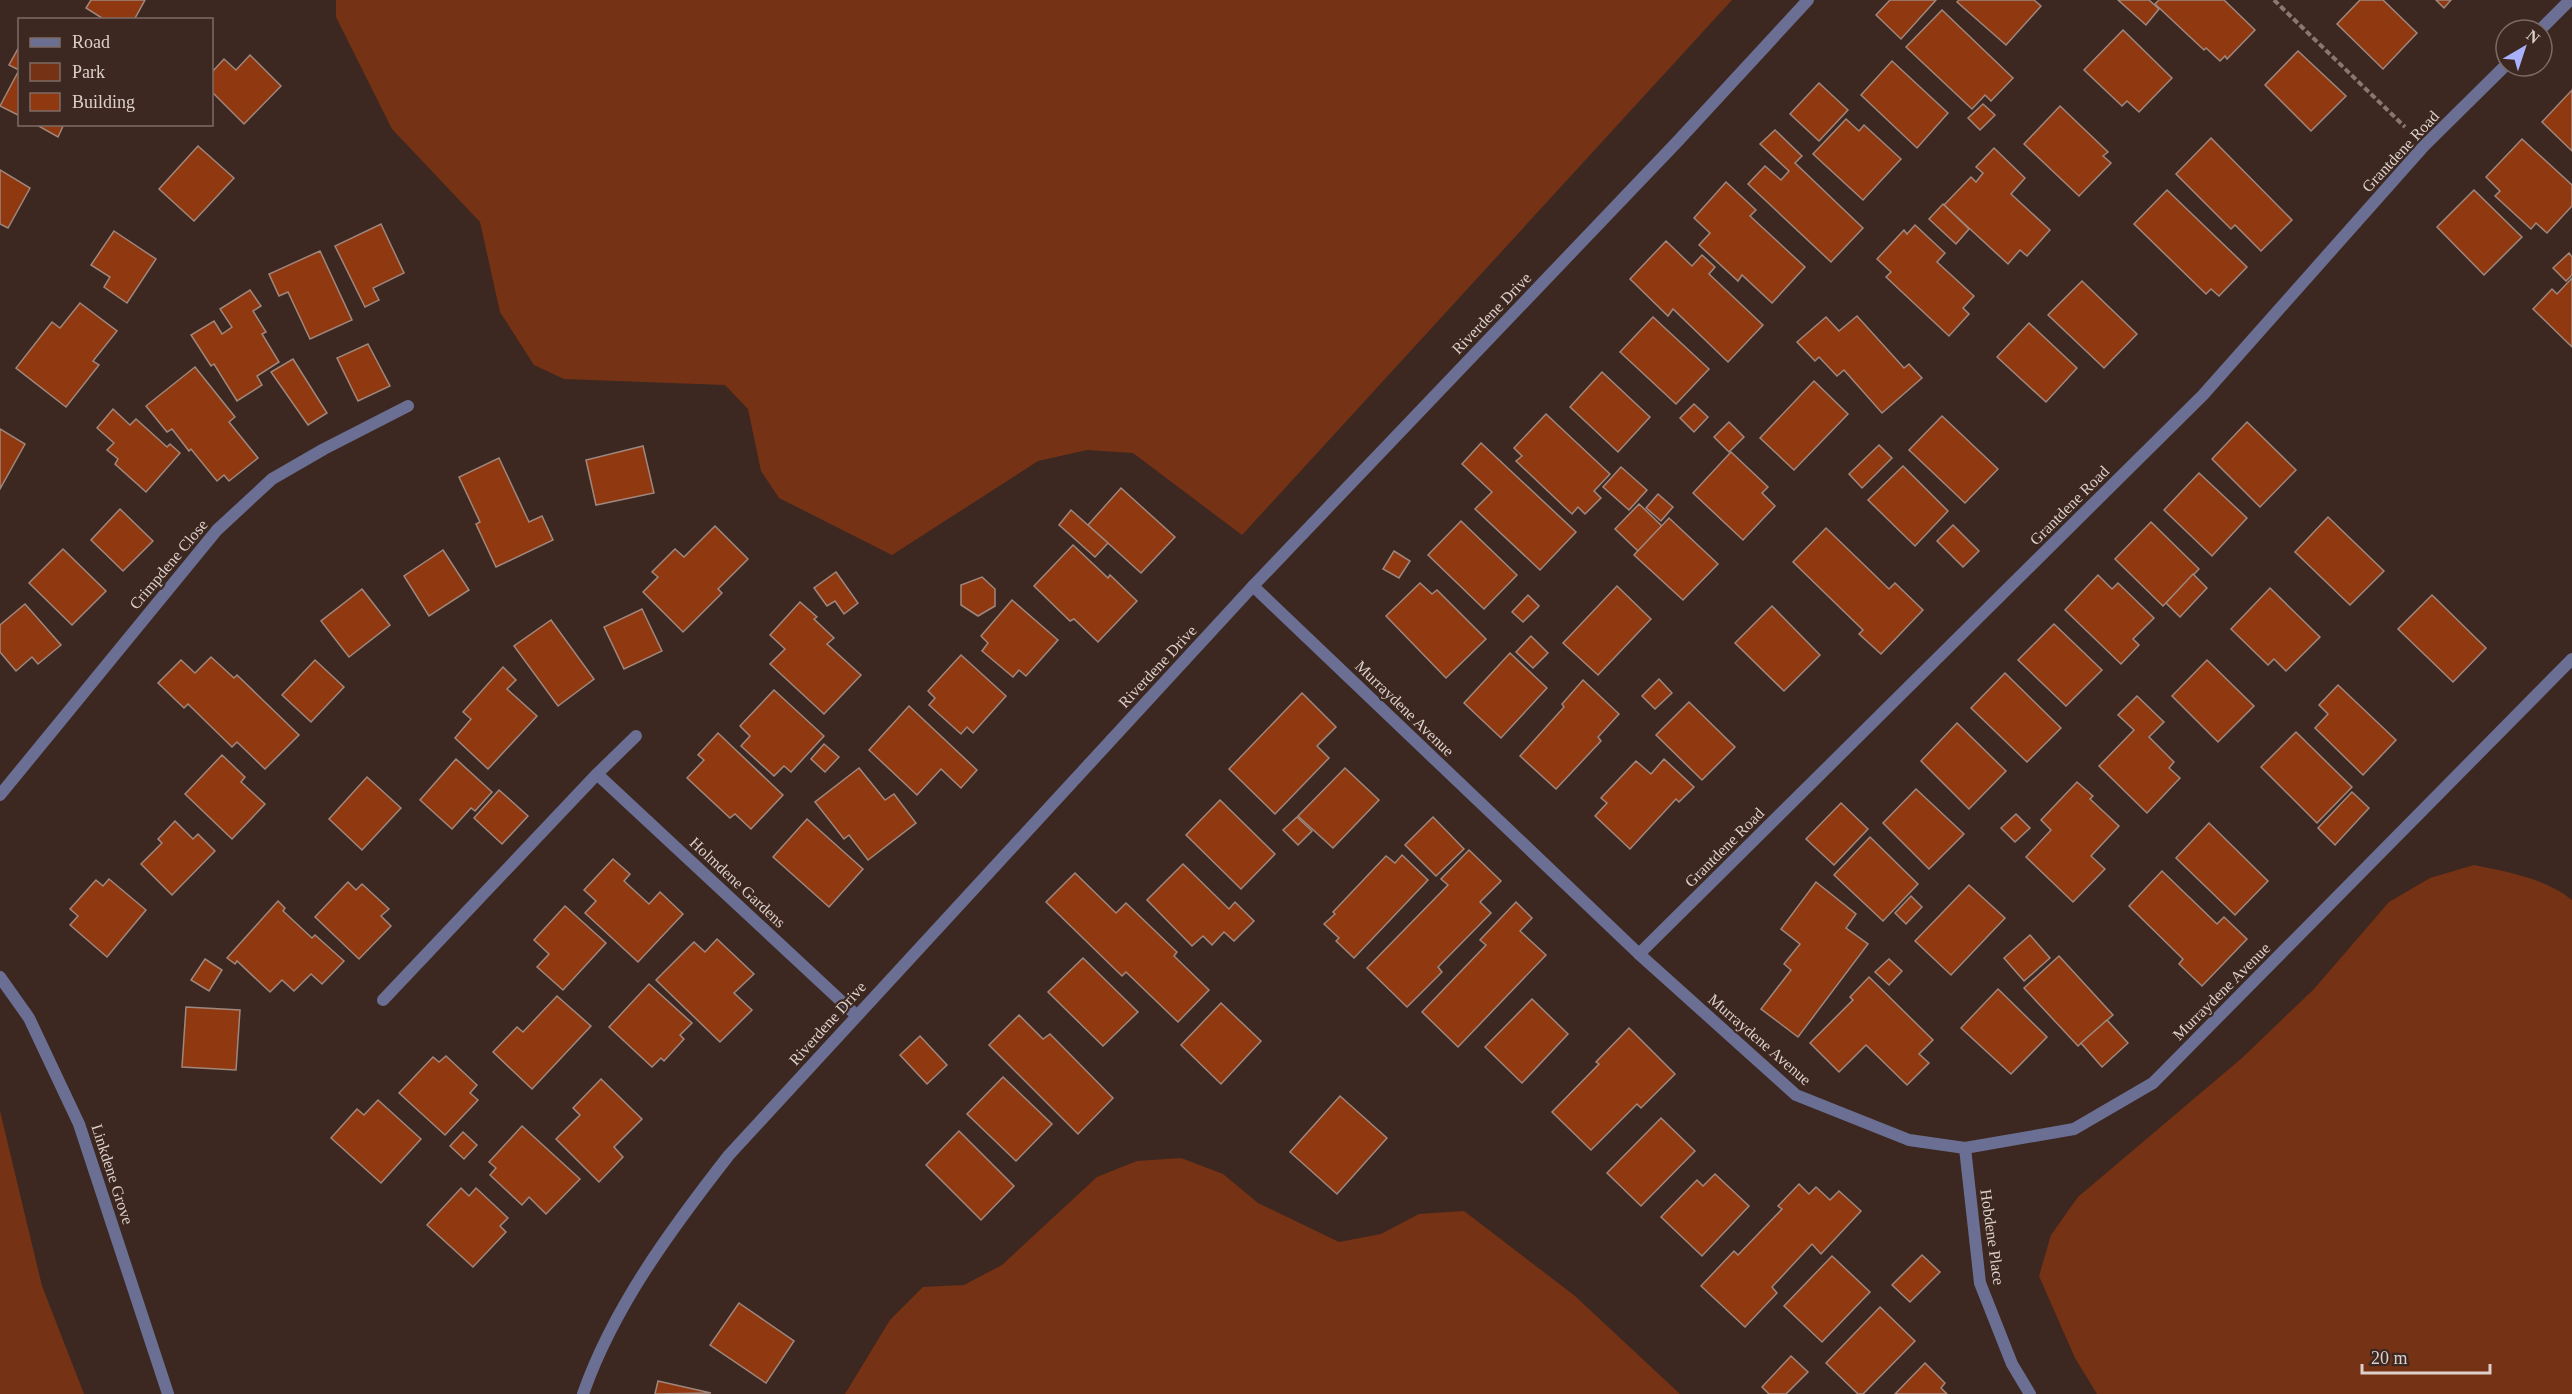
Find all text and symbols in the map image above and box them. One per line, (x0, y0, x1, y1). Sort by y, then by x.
legend (18, 18, 213, 126)
north arrow (2494, 18, 2554, 78)
text: N (2523, 26, 2543, 47)
text: Road (72, 32, 110, 52)
text: Park (72, 62, 105, 82)
text: Building (72, 92, 135, 112)
street label: Grantdene Road (2359, 107, 2442, 195)
street label: Riverdene Drive (1448, 269, 1534, 357)
street label: Grantdene Road (2026, 462, 2112, 548)
street label: Crimpdene Close (126, 516, 212, 613)
street label: Riverdene Drive (1115, 622, 1200, 711)
street label: Murraydene Avenue (1351, 657, 1457, 760)
street label: Grantdene Road (1681, 804, 1767, 890)
street label: Holmdene Gardens (687, 834, 789, 931)
street label: Murraydene Avenue (2169, 939, 2274, 1044)
street label: Riverdene Drive (786, 978, 869, 1068)
street label: Murraydene Avenue (1704, 990, 1814, 1089)
street label: Linkdene Grove (88, 1122, 137, 1226)
street label: Hobdene Place (1977, 1188, 2008, 1286)
scale bar (2362, 1337, 2490, 1375)
text: 20 m (2371, 1348, 2408, 1368)

